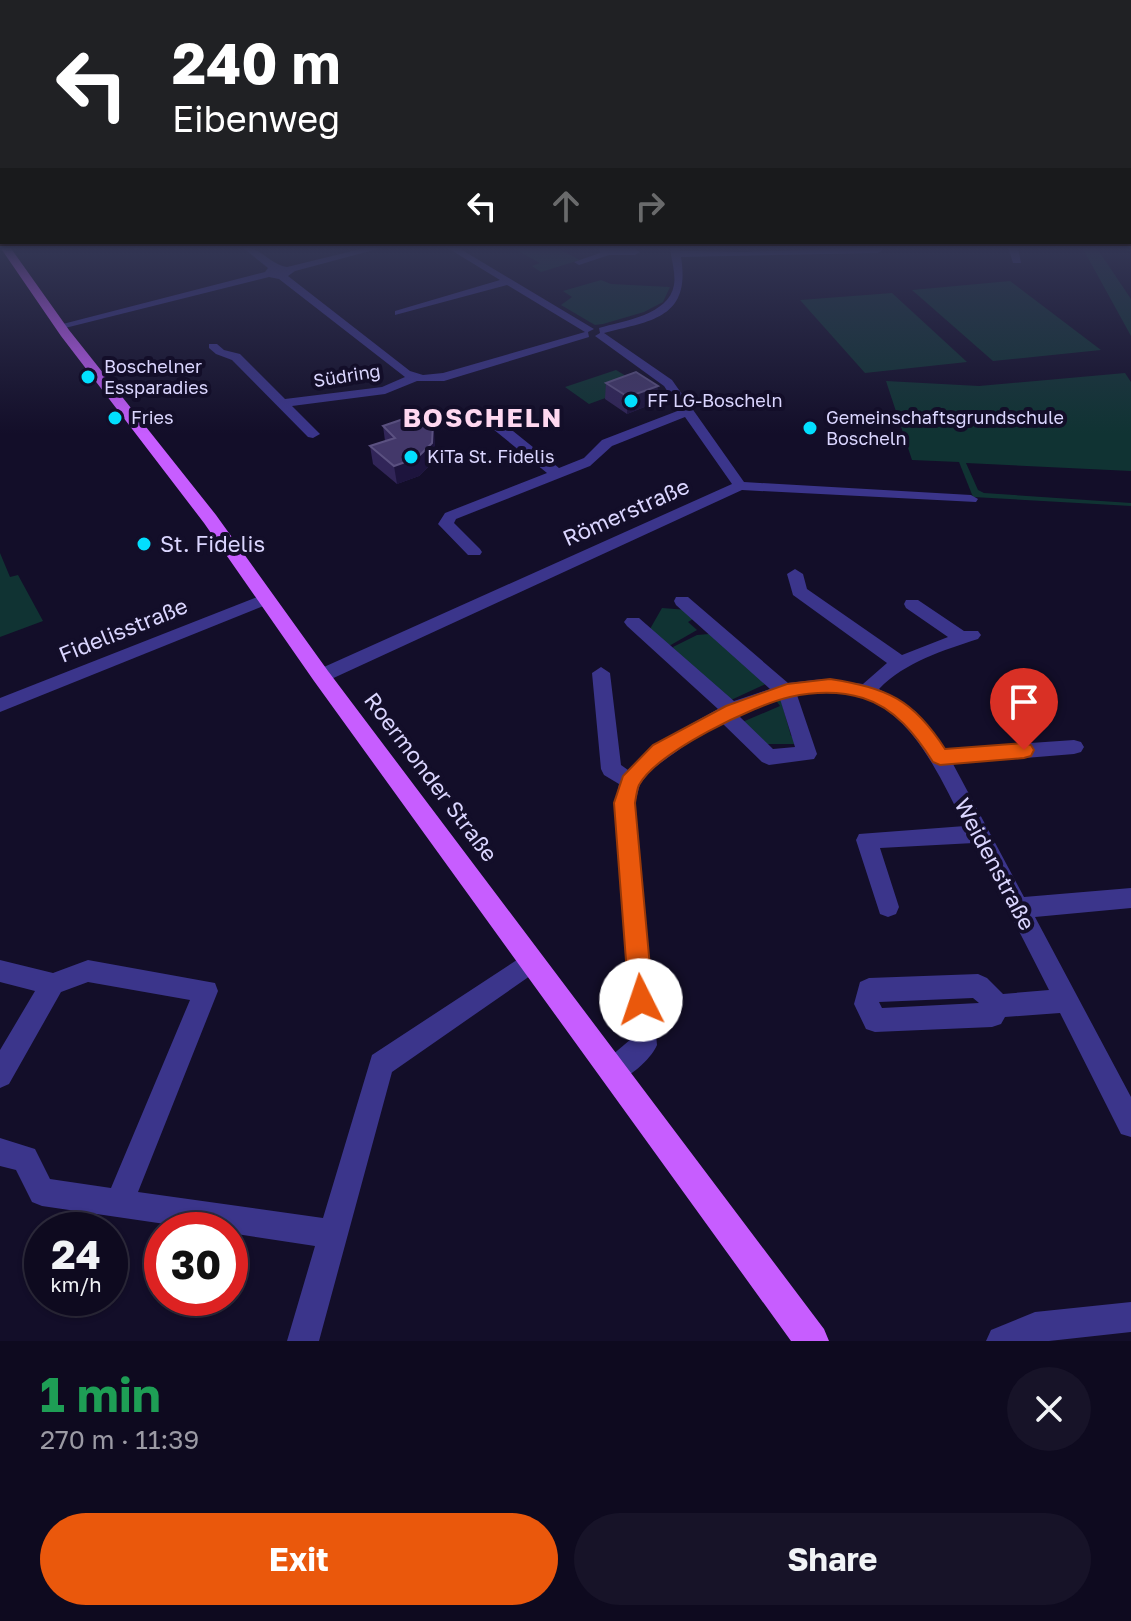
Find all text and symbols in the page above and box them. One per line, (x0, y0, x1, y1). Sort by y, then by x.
text: 240 m (172, 29, 341, 96)
icon: left (40, 32, 144, 136)
text: Eibenweg (172, 97, 340, 140)
icon: left (460, 184, 504, 228)
icon: ahead (544, 184, 588, 228)
icon: right (628, 184, 672, 228)
place label: Boschelner Essparadies (104, 355, 208, 398)
street label: Südring (312, 359, 382, 391)
marker: Boschelner Essparadies (79, 368, 97, 386)
place label: FF LG-Boscheln (647, 389, 783, 411)
marker: FF LG-Boscheln (622, 392, 640, 410)
district label: BOSCHELN (403, 402, 563, 433)
place label: Fries (131, 406, 174, 428)
place label: Gemeinschaftsgrundschule Boscheln (826, 406, 1064, 449)
marker: Fries (106, 409, 124, 427)
marker: Gemeinschaftsgrundschule Boscheln (801, 419, 819, 437)
place label: KiTa St. Fidelis (427, 445, 554, 467)
marker: KiTa St. Fidelis (402, 448, 420, 466)
street label: Römerstraße (558, 472, 693, 551)
place label: St. Fidelis (160, 530, 265, 557)
marker: St. Fidelis (135, 535, 153, 553)
street label: Fidelisstraße (54, 591, 191, 668)
pin (990, 668, 1058, 750)
icon: arrive (1002, 680, 1046, 724)
street label: Roermonder Straße (359, 687, 504, 867)
street label: Weidenstraße (949, 793, 1042, 934)
position arrow (599, 958, 683, 1042)
speed limit sign: 30 (144, 1212, 248, 1316)
text: 24 (51, 1230, 101, 1278)
text: km/h (51, 1272, 101, 1296)
text: 1 min (40, 1365, 161, 1423)
button: close (1007, 1367, 1091, 1451)
text: 270 m · 11:39 (40, 1424, 199, 1455)
button: Exit (40, 1513, 558, 1605)
button: Share (574, 1513, 1091, 1605)

